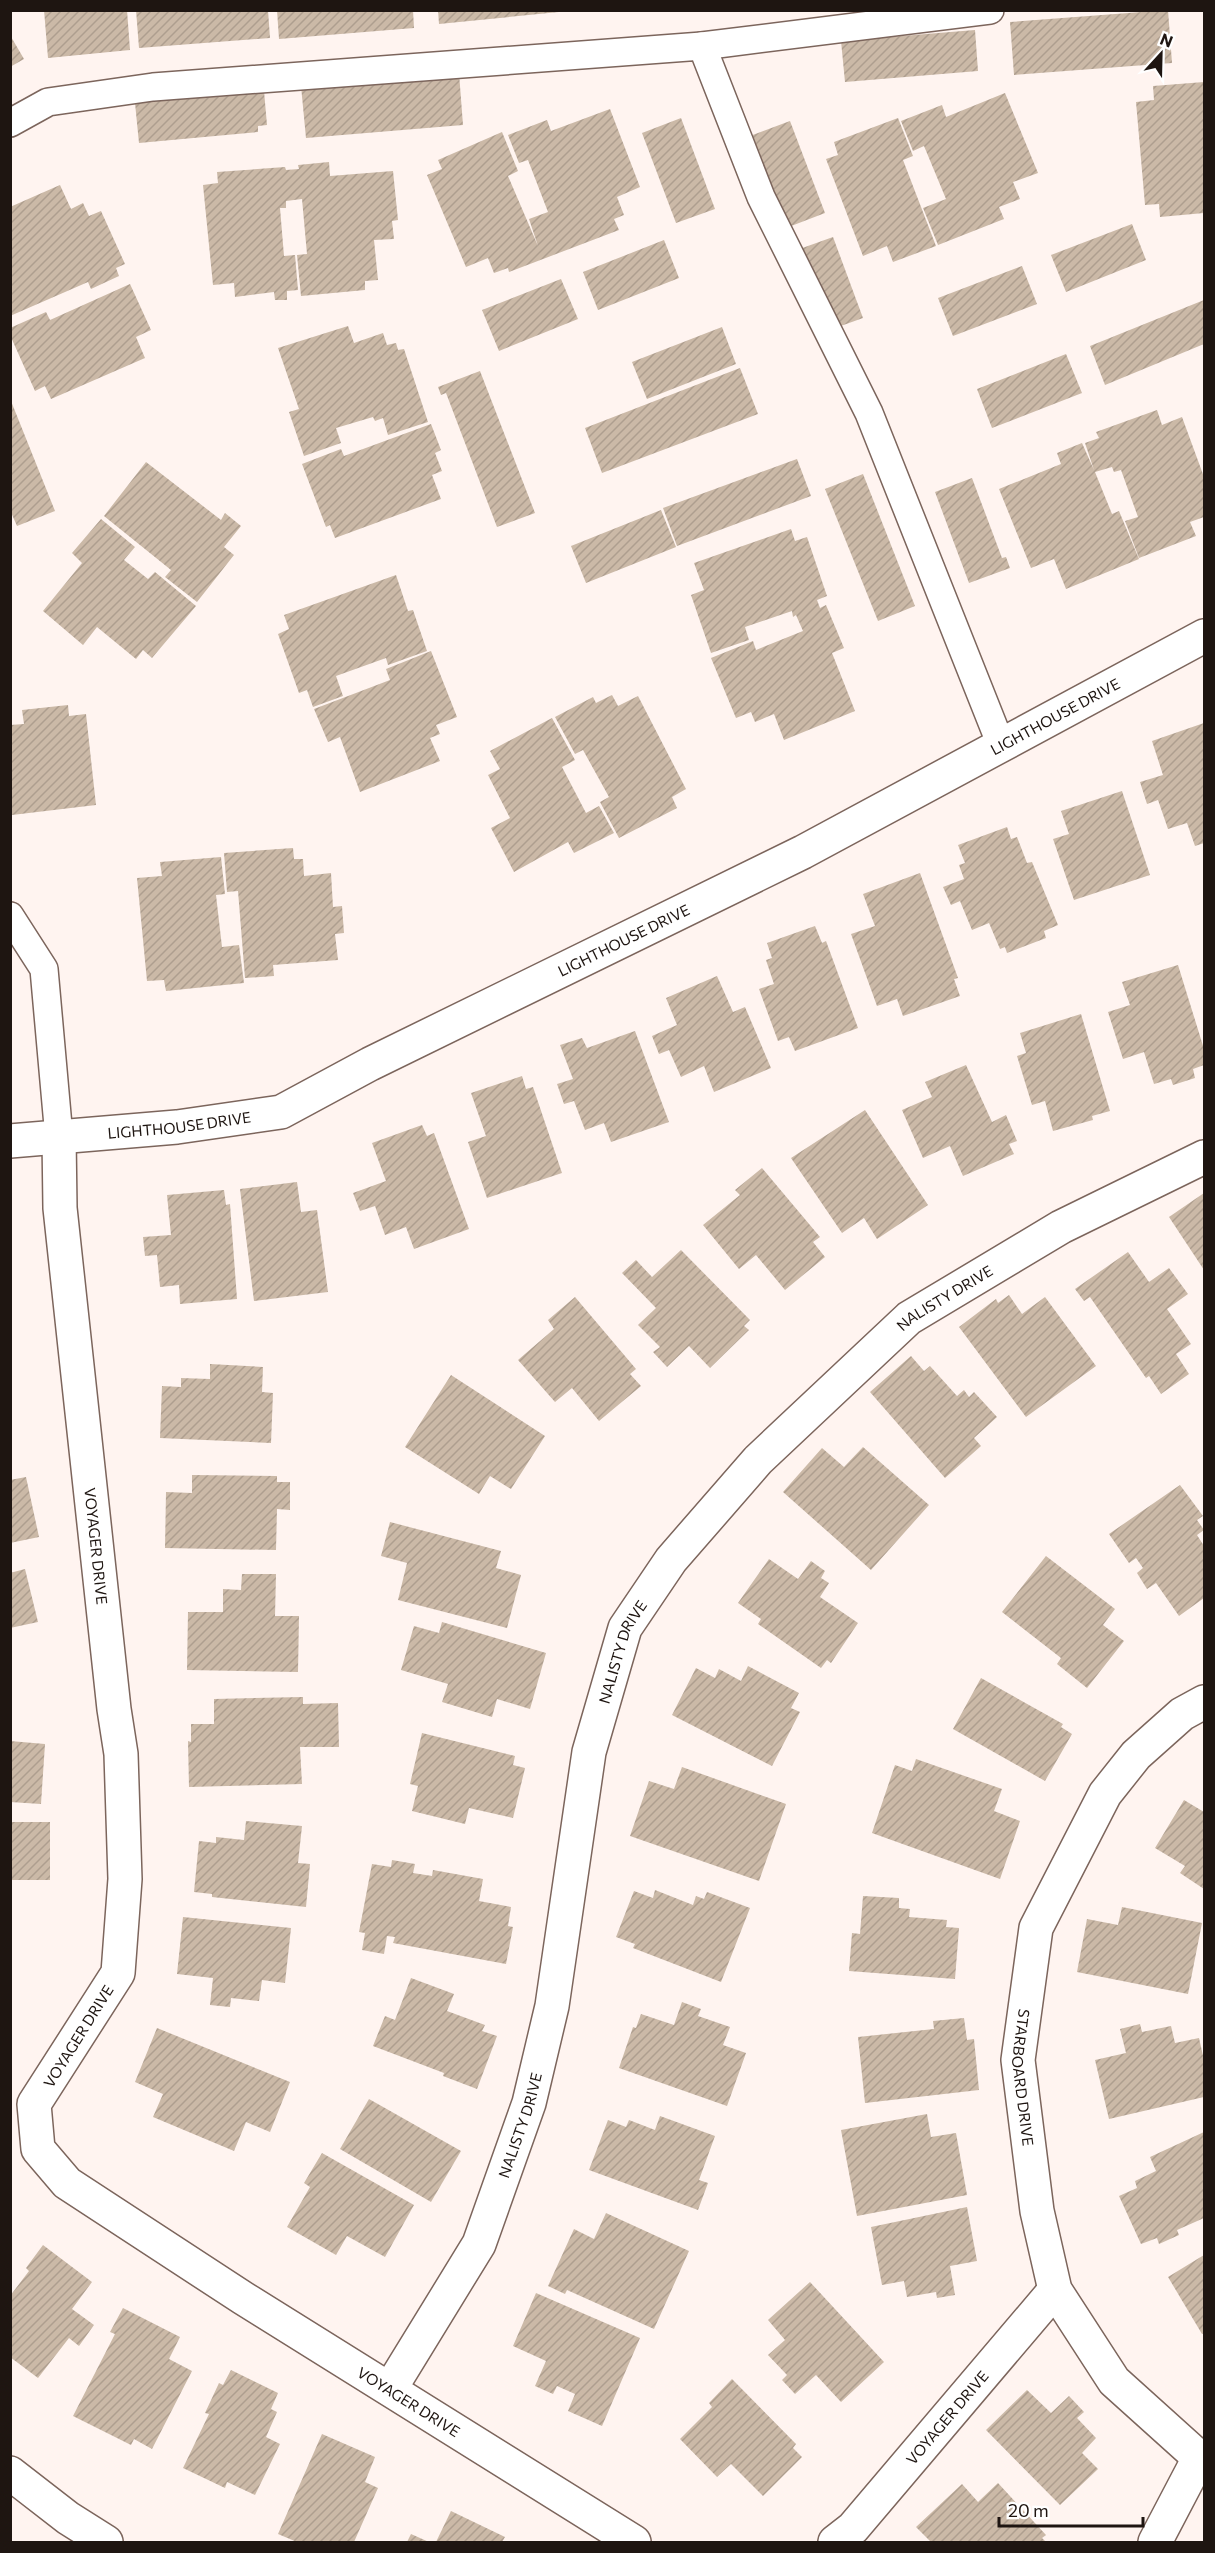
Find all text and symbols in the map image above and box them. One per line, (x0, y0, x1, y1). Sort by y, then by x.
north arrow (1131, 24, 1191, 84)
text: N (1158, 29, 1176, 51)
street label: LIGHTHOUSE DRIVE (987, 674, 1123, 758)
street label: LIGHTHOUSE DRIVE (555, 900, 692, 980)
street label: LIGHTHOUSE DRIVE (107, 1107, 252, 1142)
street label: NALISTY DRIVE (893, 1261, 996, 1334)
street label: VOYAGER DRIVE (81, 1487, 112, 1605)
street label: NALISTY DRIVE (595, 1597, 650, 1706)
street label: VOYAGER DRIVE (39, 1981, 117, 2091)
street label: STARBOARD DRIVE (1009, 2008, 1038, 2147)
street label: NALISTY DRIVE (494, 2070, 545, 2180)
street label: VOYAGER DRIVE (354, 2363, 464, 2440)
street label: VOYAGER DRIVE (902, 2367, 992, 2468)
scale bar (999, 2490, 1143, 2528)
text: 20 m (1008, 2499, 1049, 2521)

